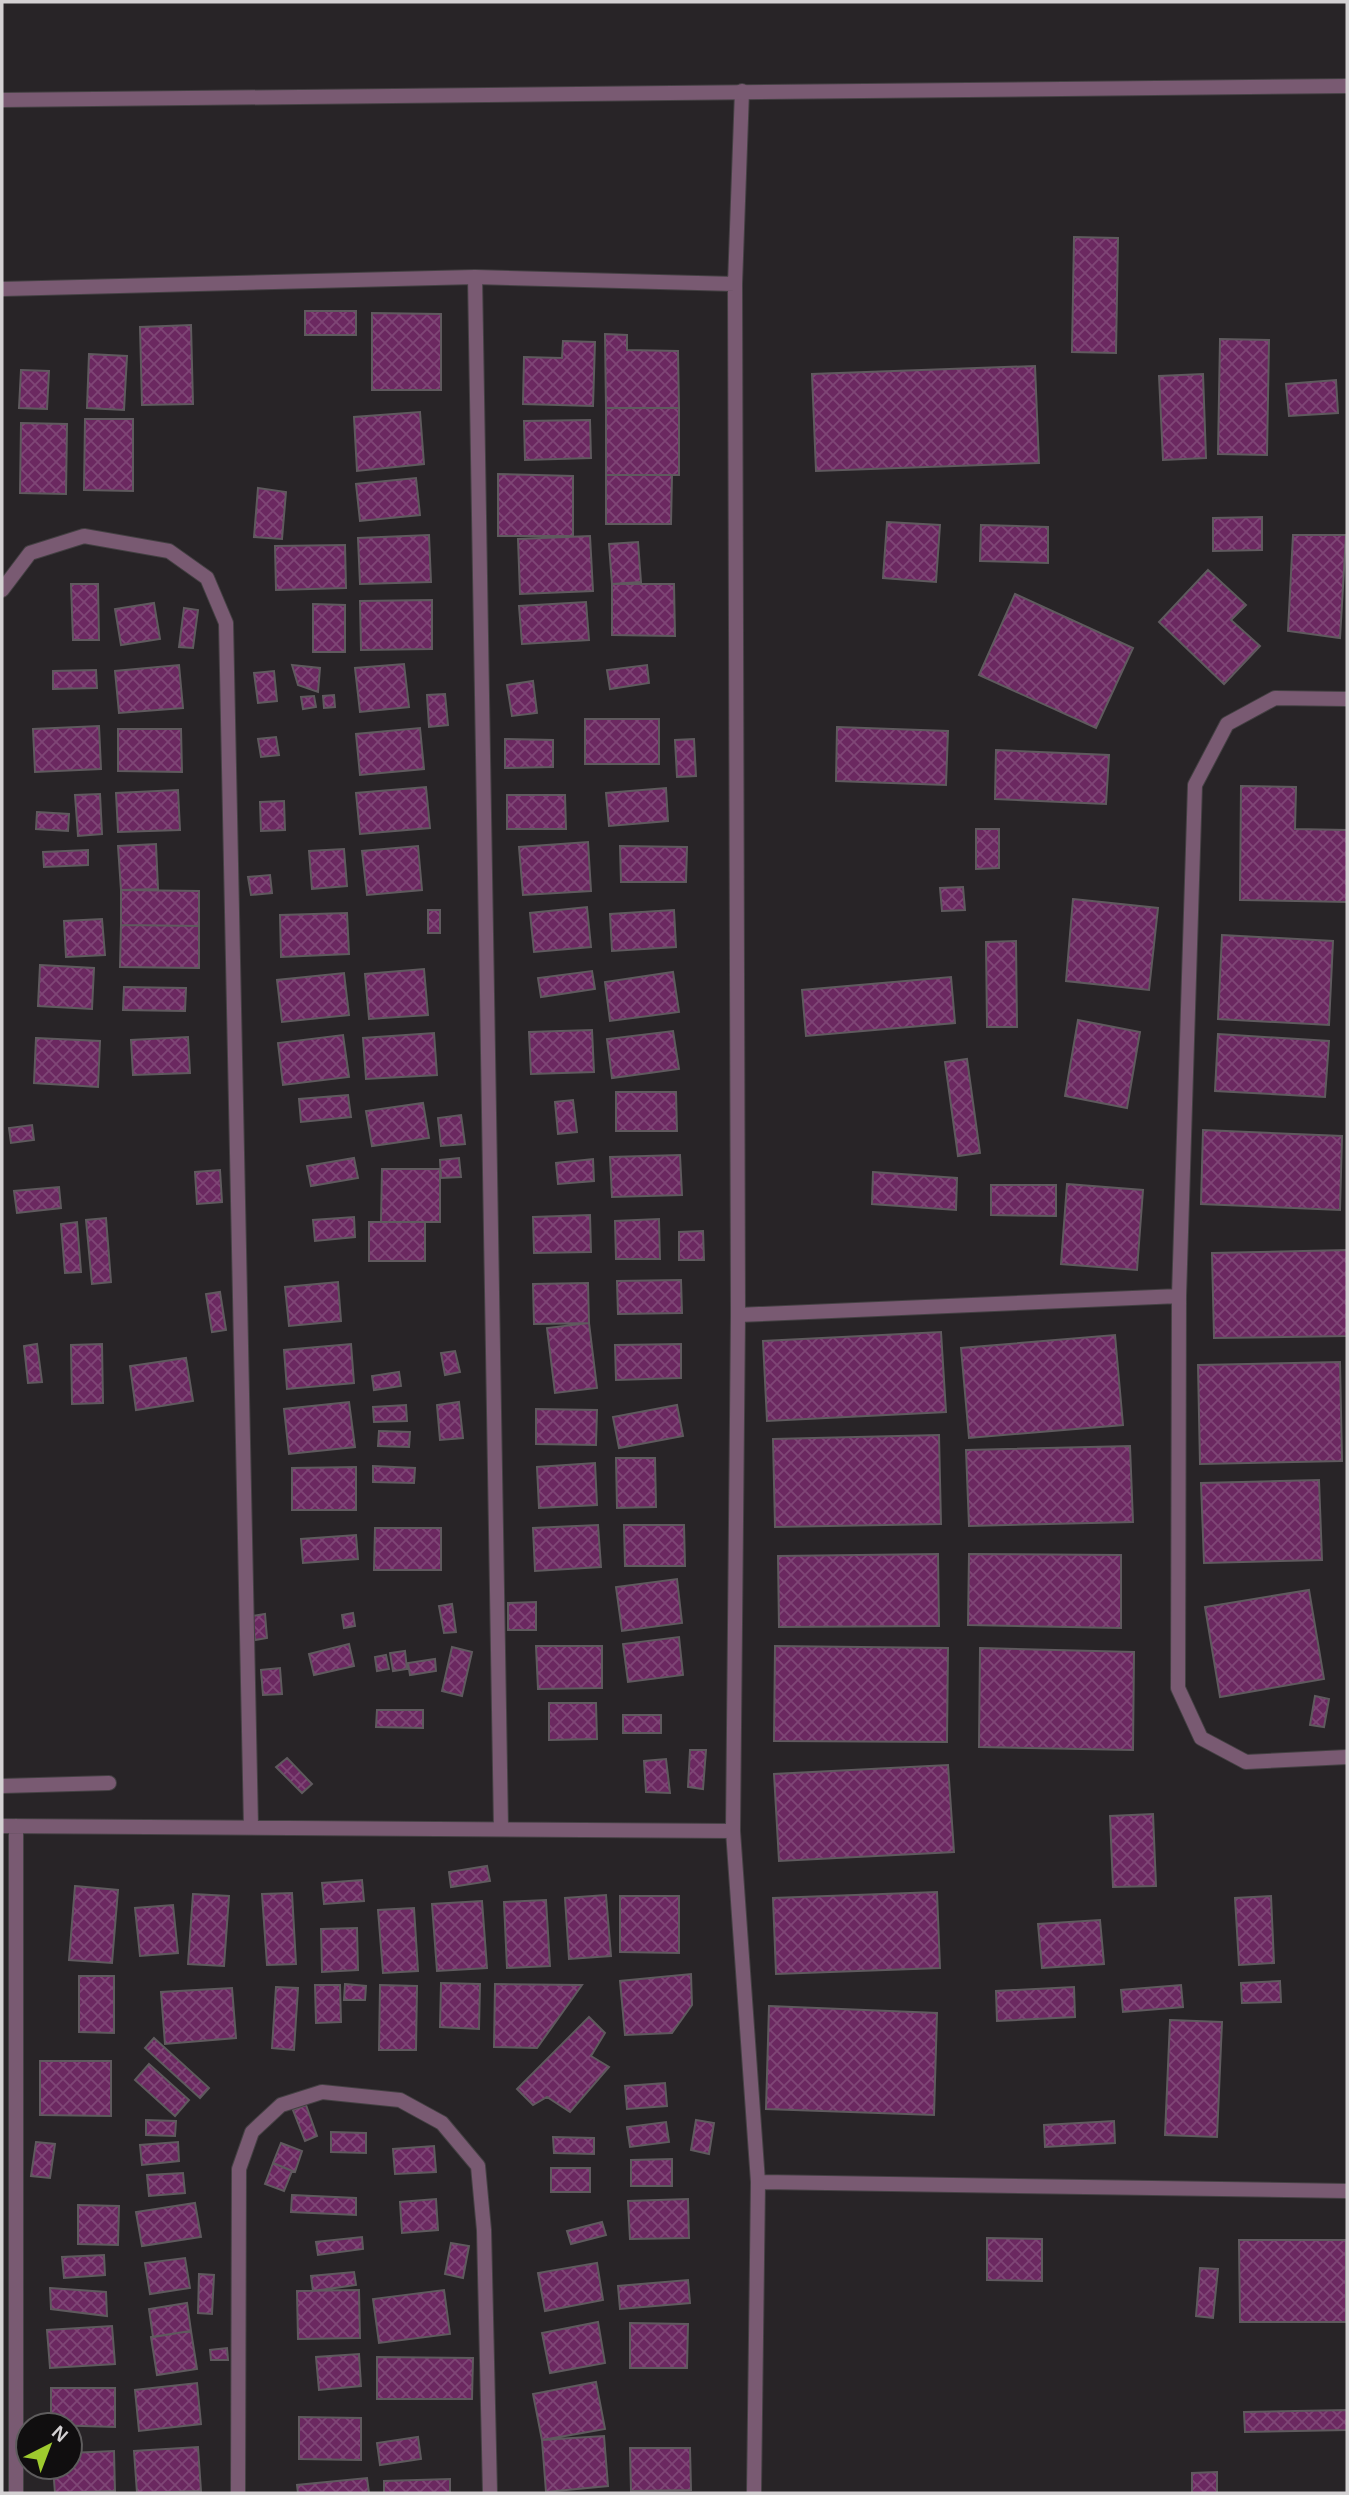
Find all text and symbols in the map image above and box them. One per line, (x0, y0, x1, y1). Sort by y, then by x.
north arrow (14, 2411, 84, 2481)
text: N (48, 2421, 72, 2446)

